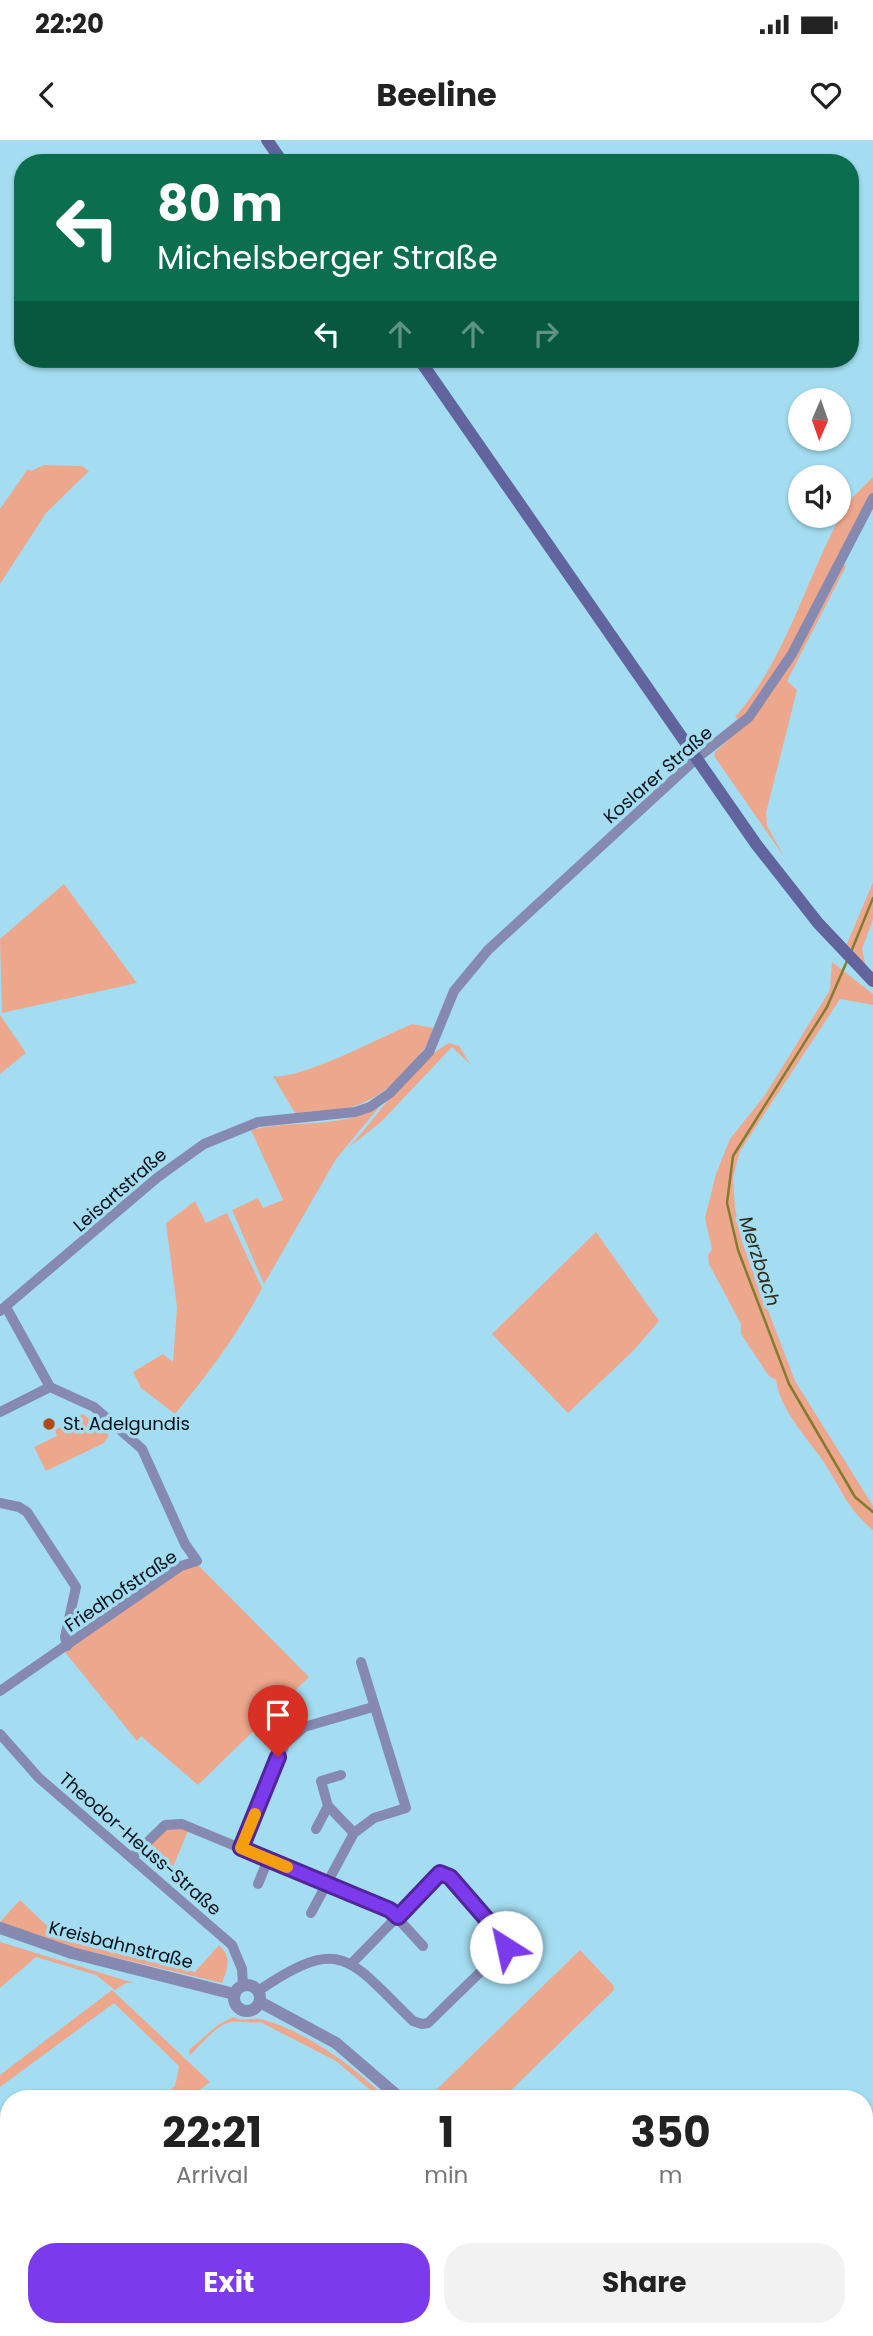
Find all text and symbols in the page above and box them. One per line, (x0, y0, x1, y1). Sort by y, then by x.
text: 22:20 (35, 6, 104, 42)
text: Beeline (376, 72, 497, 117)
icon: back (28, 76, 66, 114)
icon: heart (807, 76, 845, 114)
text: 80 m (157, 170, 283, 238)
icon: left (42, 182, 133, 273)
text: Michelsberger Straße (157, 235, 498, 280)
icon: left (308, 315, 346, 353)
icon: ahead (381, 315, 419, 353)
icon: ahead (454, 315, 492, 353)
icon: right (527, 315, 565, 353)
north arrow (788, 388, 850, 452)
map controls (788, 388, 851, 528)
button: sound (788, 465, 851, 528)
street label: Koslarer Straße (598, 720, 718, 829)
street label: Leisartstraße (68, 1142, 172, 1237)
water label: Merzbach (732, 1213, 787, 1310)
place label: St. Adelgundis (63, 1411, 190, 1436)
marker: St. Adelgundis (41, 1416, 57, 1432)
street label: Friedhofstraße (60, 1544, 182, 1638)
pin (248, 1685, 308, 1757)
icon: arrive (259, 1696, 297, 1734)
street label: Theodor-Heuss-Straße (54, 1766, 227, 1921)
position arrow (469, 1910, 543, 1984)
street label: Kreisbahnstraße (46, 1914, 196, 1975)
text: 22:21 (162, 2103, 262, 2162)
text: 1 (438, 2103, 454, 2162)
text: 350 (631, 2103, 711, 2162)
text: Arrival (176, 2159, 248, 2191)
text: min (424, 2159, 468, 2191)
text: m (659, 2159, 683, 2191)
button: Exit (28, 2243, 430, 2323)
button: Share (444, 2243, 845, 2323)

